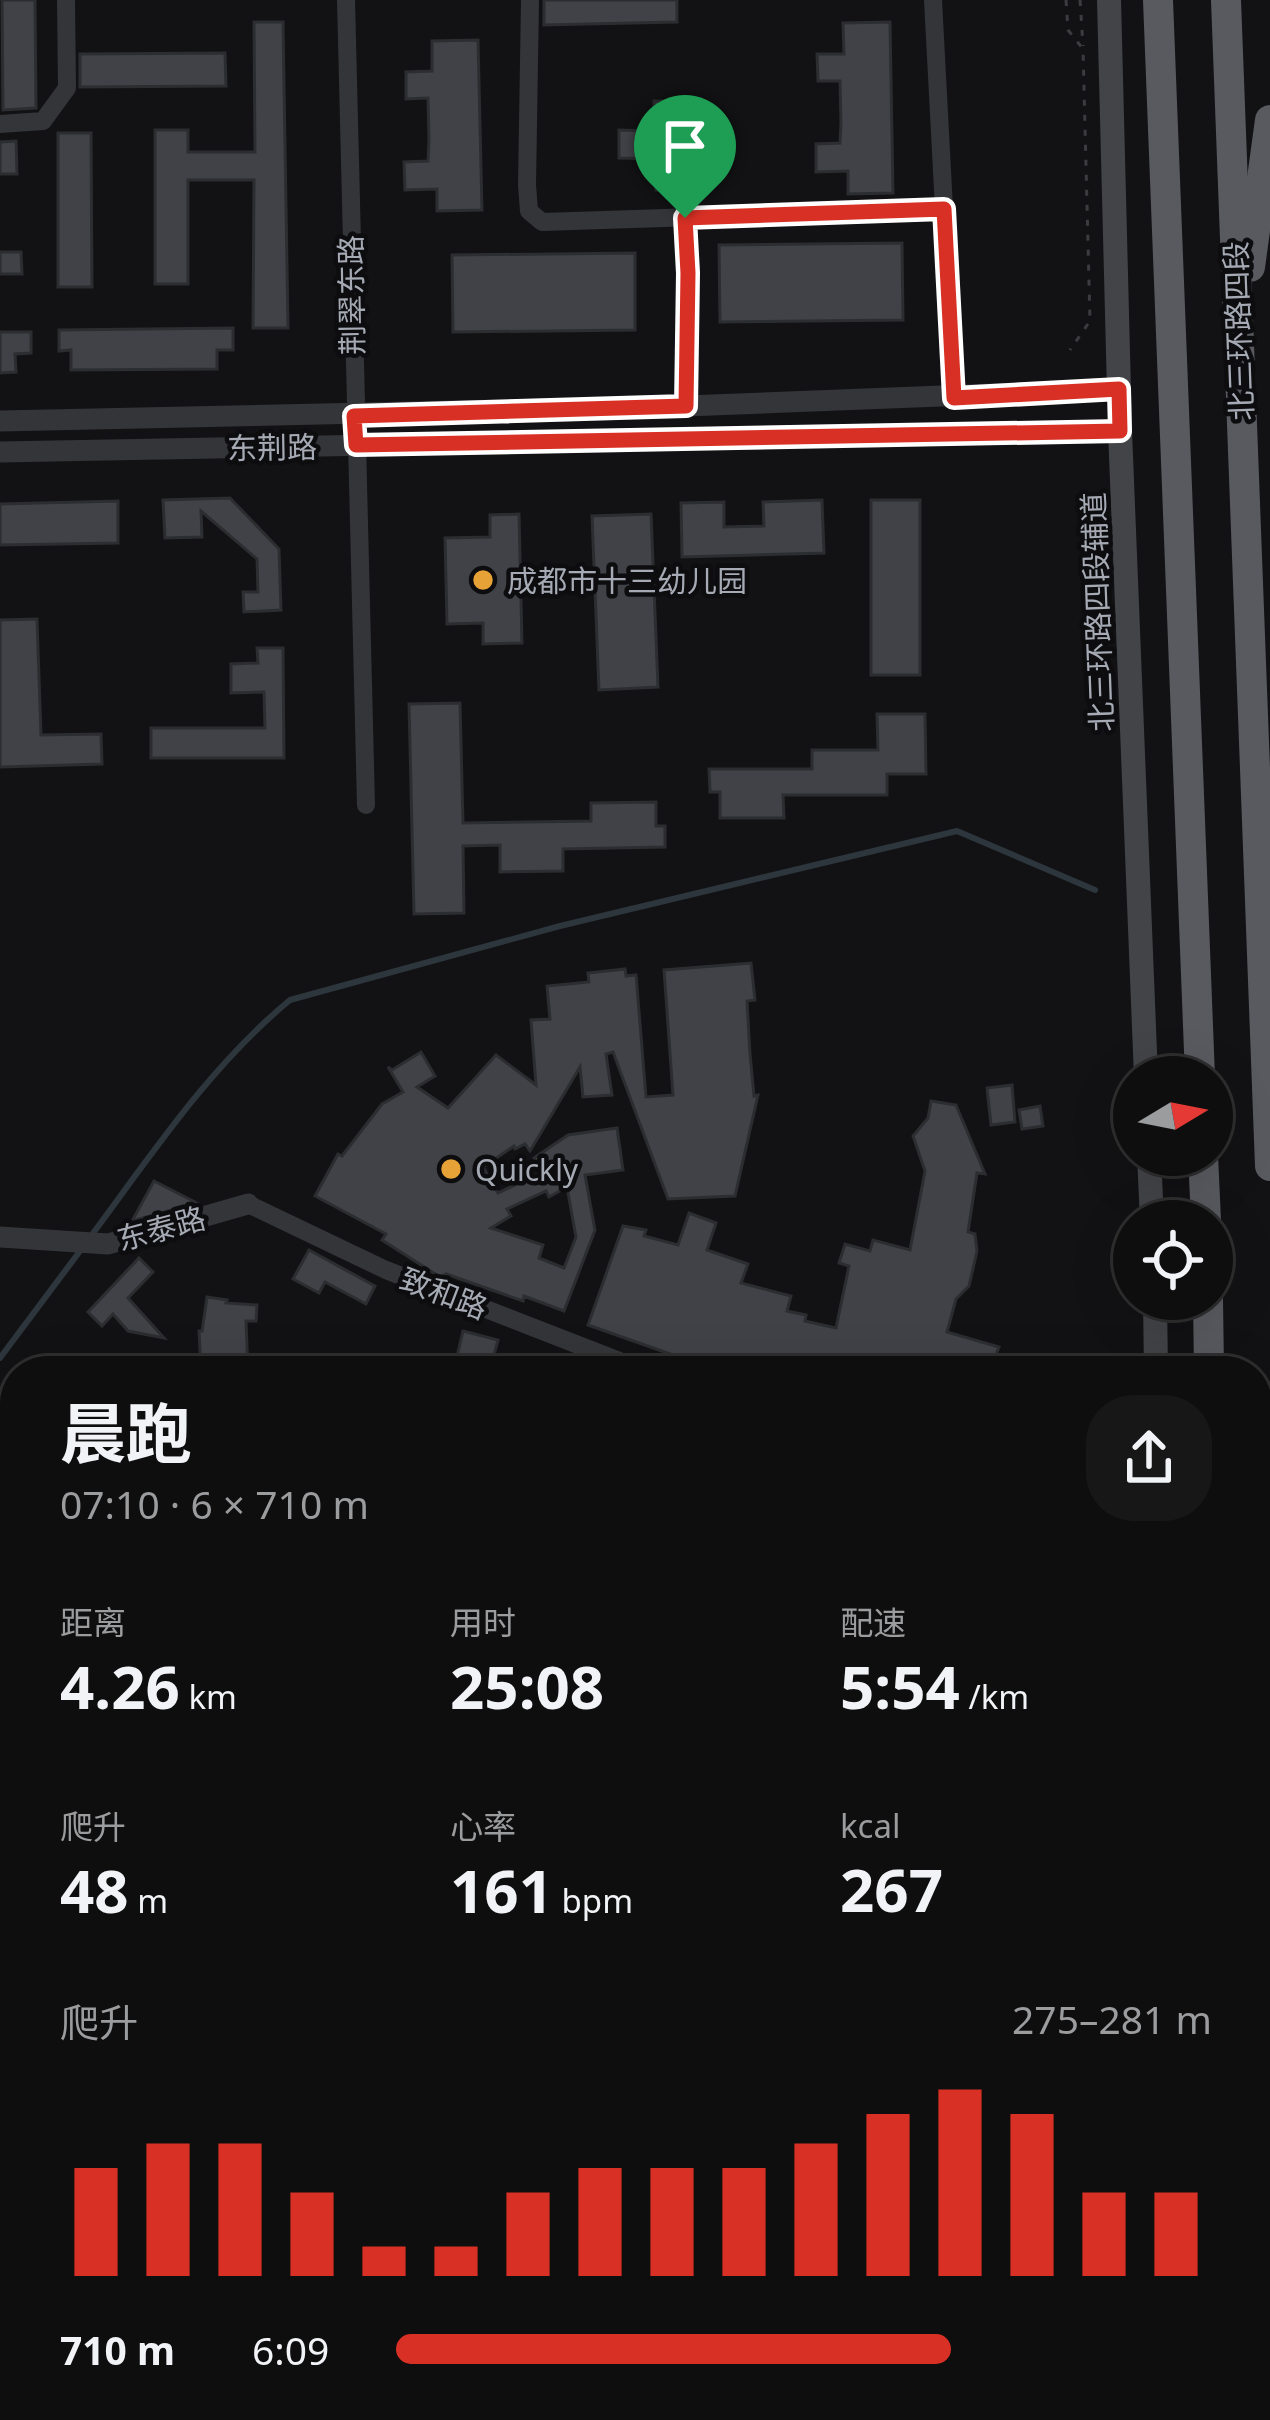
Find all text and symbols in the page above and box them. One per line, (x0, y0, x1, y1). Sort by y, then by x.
pin (634, 95, 736, 218)
icon: arrive (652, 113, 718, 179)
street label: 荆翠东路 (329, 235, 373, 355)
street label: 北三环路四段 (1214, 240, 1262, 422)
street label: 东荆路 (227, 426, 317, 468)
street label: 北三环路四段辅道 (1072, 491, 1122, 733)
place label: 成都市十三幼儿园 (507, 560, 747, 601)
marker: 成都市十三幼儿园 (470, 567, 496, 593)
north arrow (1113, 1056, 1233, 1176)
map controls (1113, 1056, 1233, 1320)
place label: Quickly (475, 1149, 579, 1190)
marker: Quickly (438, 1156, 464, 1182)
street label: 东泰路 (112, 1197, 210, 1259)
button: locate (1113, 1200, 1233, 1320)
street label: 致和路 (395, 1258, 493, 1328)
text: 晨跑 (60, 1387, 192, 1477)
button: share (1086, 1395, 1212, 1521)
text: 07:10 · 6 × 710 m (60, 1477, 369, 1530)
text: 距离 (60, 1600, 126, 1645)
text: 用时 (450, 1600, 516, 1645)
text: 配速 (840, 1600, 906, 1645)
text: 4.26 (60, 1645, 180, 1727)
text: 25:08 (450, 1645, 604, 1727)
text: 5:54 (840, 1645, 960, 1727)
text: km (180, 1674, 237, 1719)
text: /km (960, 1674, 1029, 1719)
text: kcal (840, 1803, 901, 1848)
text: 爬升 (60, 1804, 126, 1849)
text: 心率 (450, 1804, 516, 1849)
text: 267 (840, 1848, 943, 1930)
text: 48 (60, 1849, 129, 1931)
text: 161 (450, 1849, 553, 1931)
text: m (129, 1878, 168, 1923)
text: bpm (553, 1878, 633, 1923)
text: 275–281 m (1012, 1992, 1212, 2045)
text: 爬升 (60, 1995, 138, 2048)
text: 710 m (60, 2323, 175, 2376)
text: 6:09 (252, 2323, 329, 2376)

